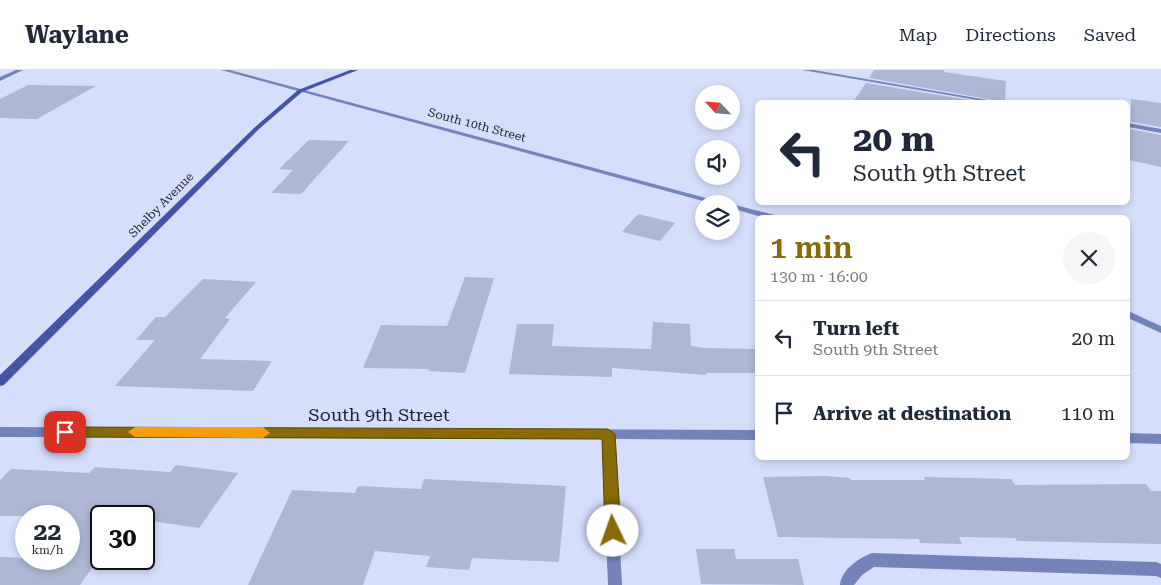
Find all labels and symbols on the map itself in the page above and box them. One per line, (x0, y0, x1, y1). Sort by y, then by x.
north arrow (695, 85, 740, 130)
street label: South 10th Street (426, 105, 528, 145)
street label: Shelby Avenue (126, 169, 197, 240)
street label: South 9th Street (308, 404, 450, 425)
pin (44, 411, 86, 453)
position arrow (586, 504, 638, 556)
speed limit sign: 30 (90, 505, 155, 570)

